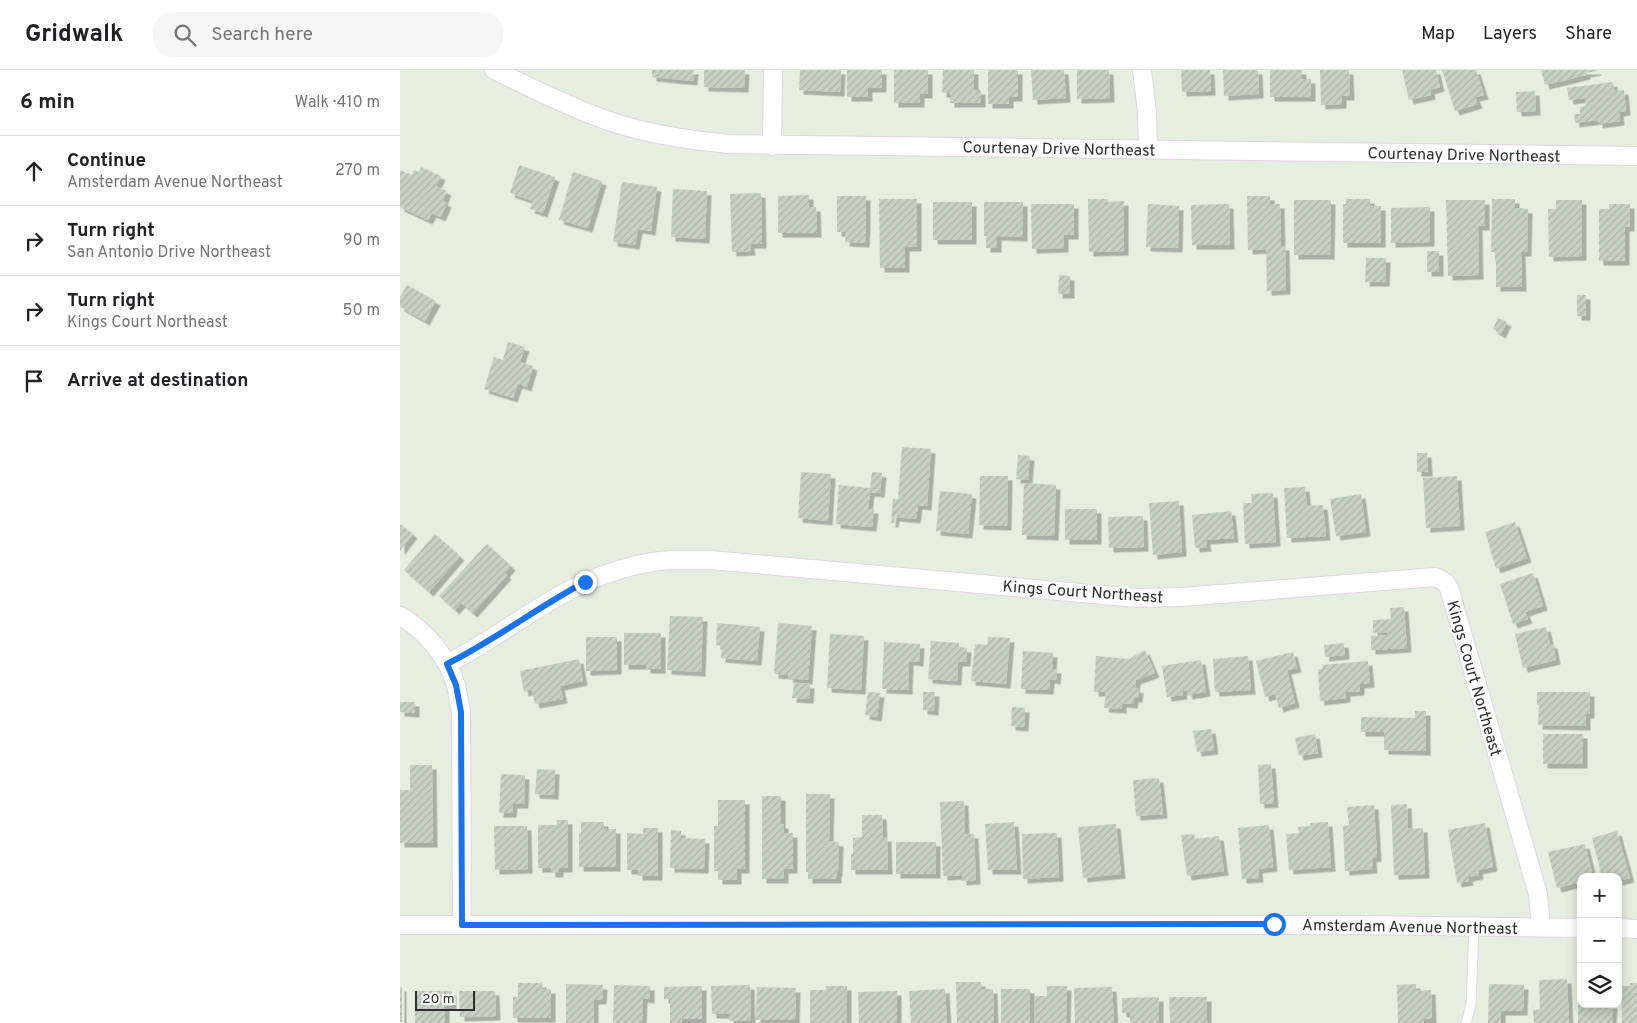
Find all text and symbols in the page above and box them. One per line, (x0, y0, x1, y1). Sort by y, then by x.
search box (153, 12, 503, 57)
text: Gridwalk (25, 20, 123, 50)
icon: search (171, 21, 199, 49)
text: Search here (211, 23, 313, 47)
text: Map (1421, 23, 1455, 46)
text: Layers (1483, 23, 1537, 46)
text: Share (1565, 23, 1612, 46)
text: 6 min (20, 89, 75, 116)
text: Walk · 410 m (295, 93, 380, 113)
street label: Courtenay Drive Northeast (962, 138, 1156, 162)
street label: Courtenay Drive Northeast (1367, 144, 1561, 168)
text: Continue (67, 149, 146, 173)
icon: ahead (20, 157, 48, 185)
text: 270 m (335, 161, 380, 181)
text: Amsterdam Avenue Northeast (67, 173, 283, 193)
text: Turn right (67, 219, 155, 243)
icon: right (20, 227, 48, 255)
text: 90 m (343, 231, 380, 251)
text: San Antonio Drive Northeast (67, 243, 271, 263)
text: Turn right (67, 289, 155, 313)
icon: right (20, 297, 48, 325)
text: 50 m (343, 301, 380, 321)
text: Kings Court Northeast (67, 313, 228, 333)
icon: arrive (20, 367, 48, 395)
text: Arrive at destination (67, 369, 248, 393)
route end (574, 571, 597, 594)
street label: Kings Court Northeast (1002, 577, 1164, 609)
street label: Kings Court Northeast (1441, 598, 1505, 759)
map controls (1577, 873, 1622, 1008)
button: + (1577, 873, 1622, 918)
route start (1263, 913, 1286, 936)
street label: Amsterdam Avenue Northeast (1302, 916, 1518, 940)
button: − (1577, 918, 1622, 963)
button: layers (1577, 963, 1622, 1008)
scale bar (415, 988, 475, 1011)
text: 20 m (422, 991, 455, 1008)

